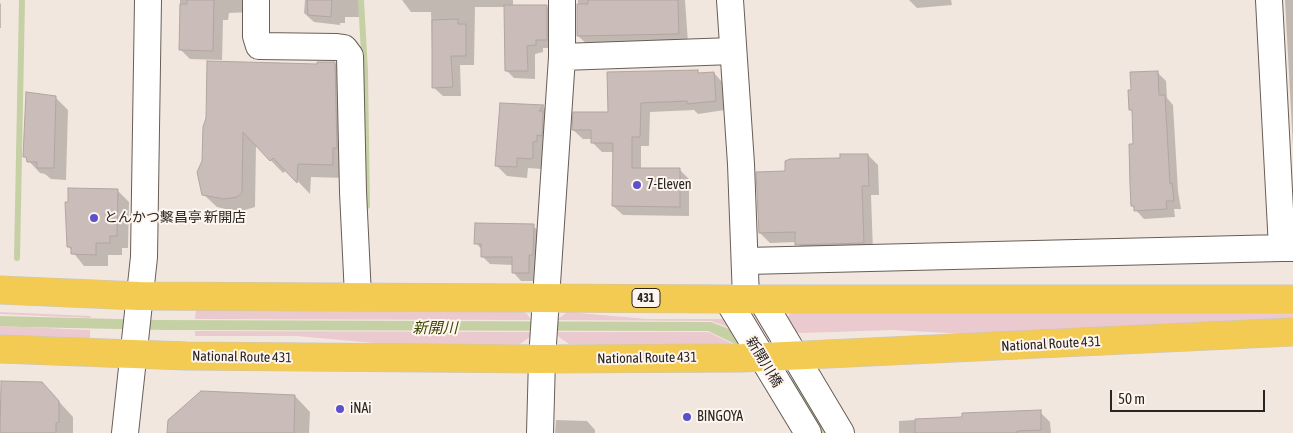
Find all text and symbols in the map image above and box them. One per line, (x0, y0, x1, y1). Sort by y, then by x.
place label: 7-Eleven (647, 177, 692, 193)
marker: 7-Eleven (631, 179, 643, 191)
place label: とんかつ繫昌亭 新開店 (104, 210, 246, 226)
marker: とんかつ繫昌亭 新開店 (88, 212, 100, 224)
road number: 431 (632, 288, 660, 308)
water label: 新開川 (413, 319, 457, 337)
street label: National Route 431 (1001, 333, 1101, 355)
street label: 新開川橋 (742, 334, 786, 390)
street label: National Route 431 (192, 348, 292, 366)
street label: National Route 431 (597, 349, 697, 367)
scale bar (1113, 380, 1268, 412)
text: 50 m (1118, 390, 1145, 407)
place label: iNAi (350, 401, 372, 417)
marker: iNAi (334, 403, 346, 415)
place label: BINGOYA (697, 409, 743, 425)
marker: BINGOYA (681, 411, 693, 423)

